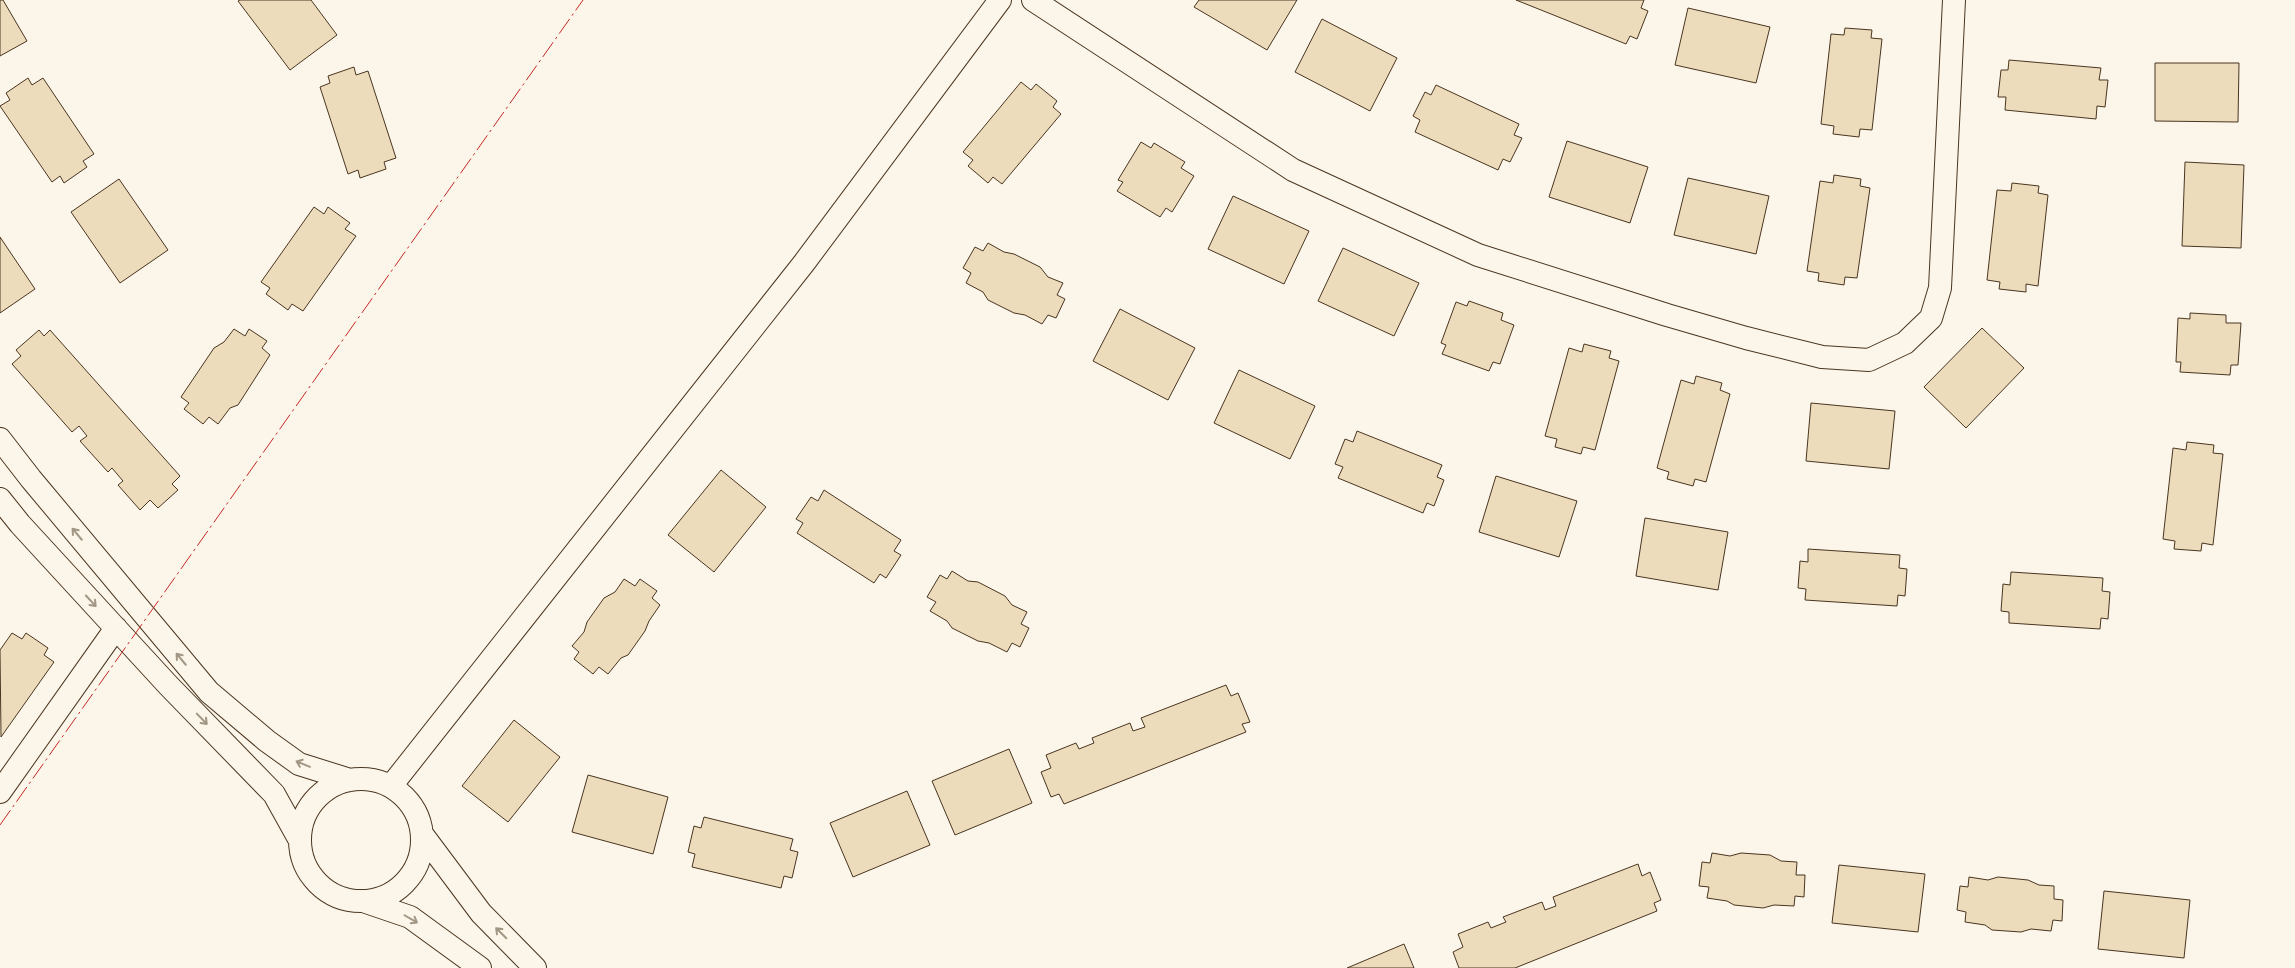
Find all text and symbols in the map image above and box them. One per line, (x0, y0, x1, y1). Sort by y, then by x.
one-way arrow (71, 528, 82, 541)
one-way arrow (85, 594, 97, 607)
one-way arrow (176, 653, 187, 666)
one-way arrow (196, 713, 208, 726)
one-way arrow (296, 759, 311, 769)
one-way arrow (404, 915, 418, 925)
one-way arrow (495, 927, 507, 940)

